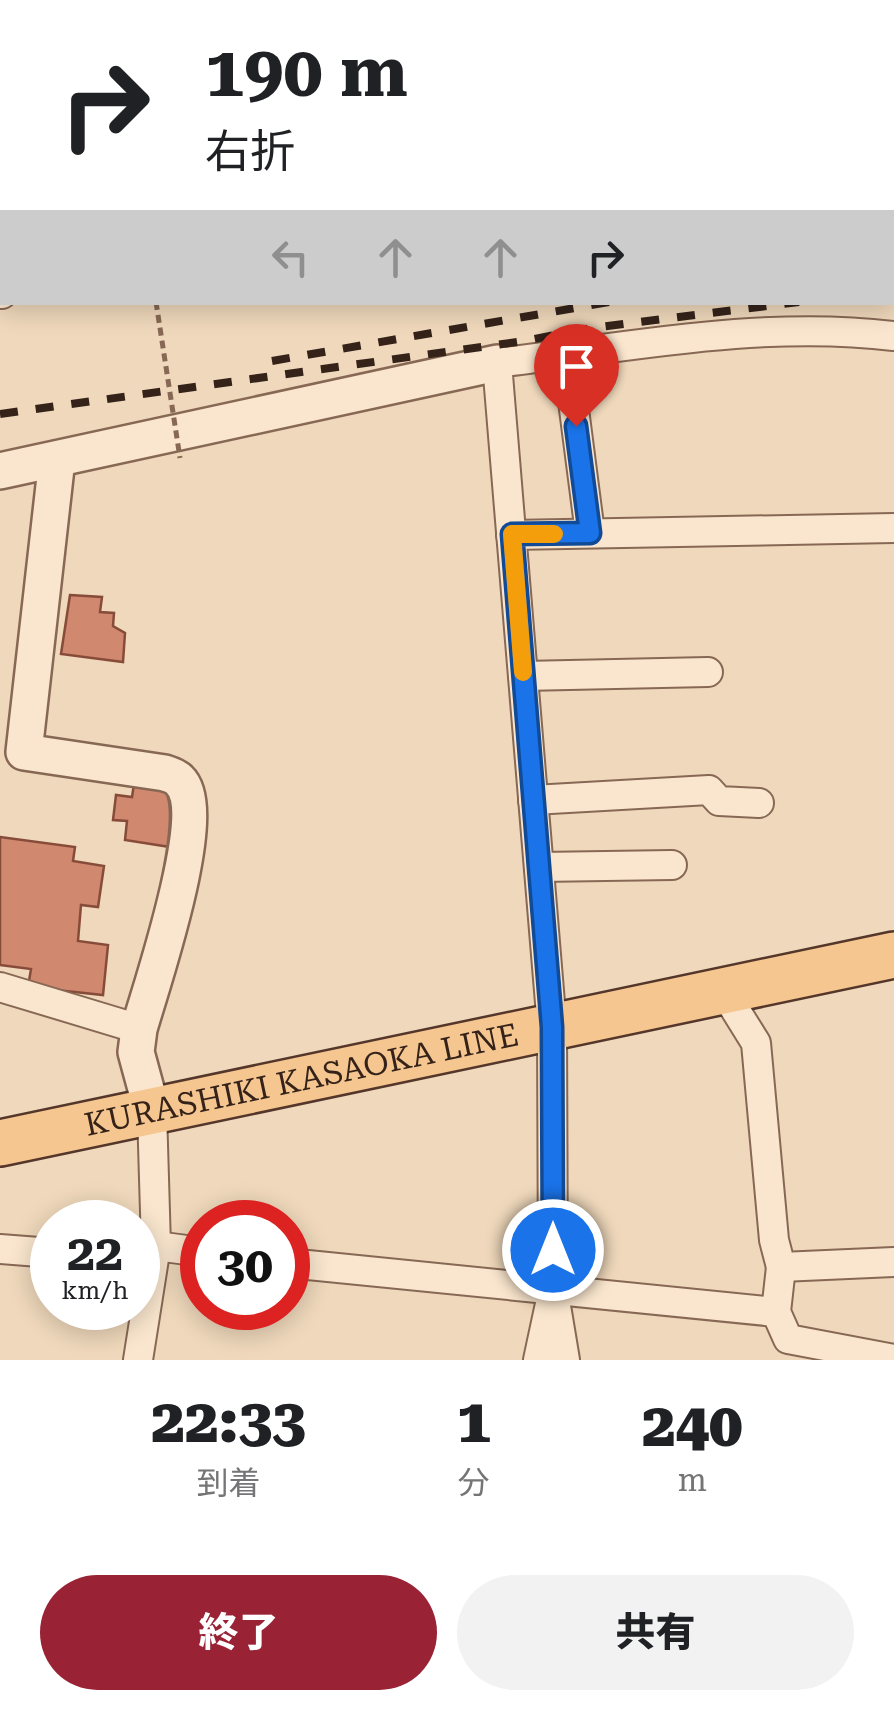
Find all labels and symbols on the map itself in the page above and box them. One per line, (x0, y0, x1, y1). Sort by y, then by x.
pin (534, 324, 619, 427)
street label: KURASHIKI KASAOKA LINE (81, 1016, 522, 1144)
position arrow (501, 1198, 605, 1302)
speed limit sign: 30 (180, 1200, 310, 1330)

